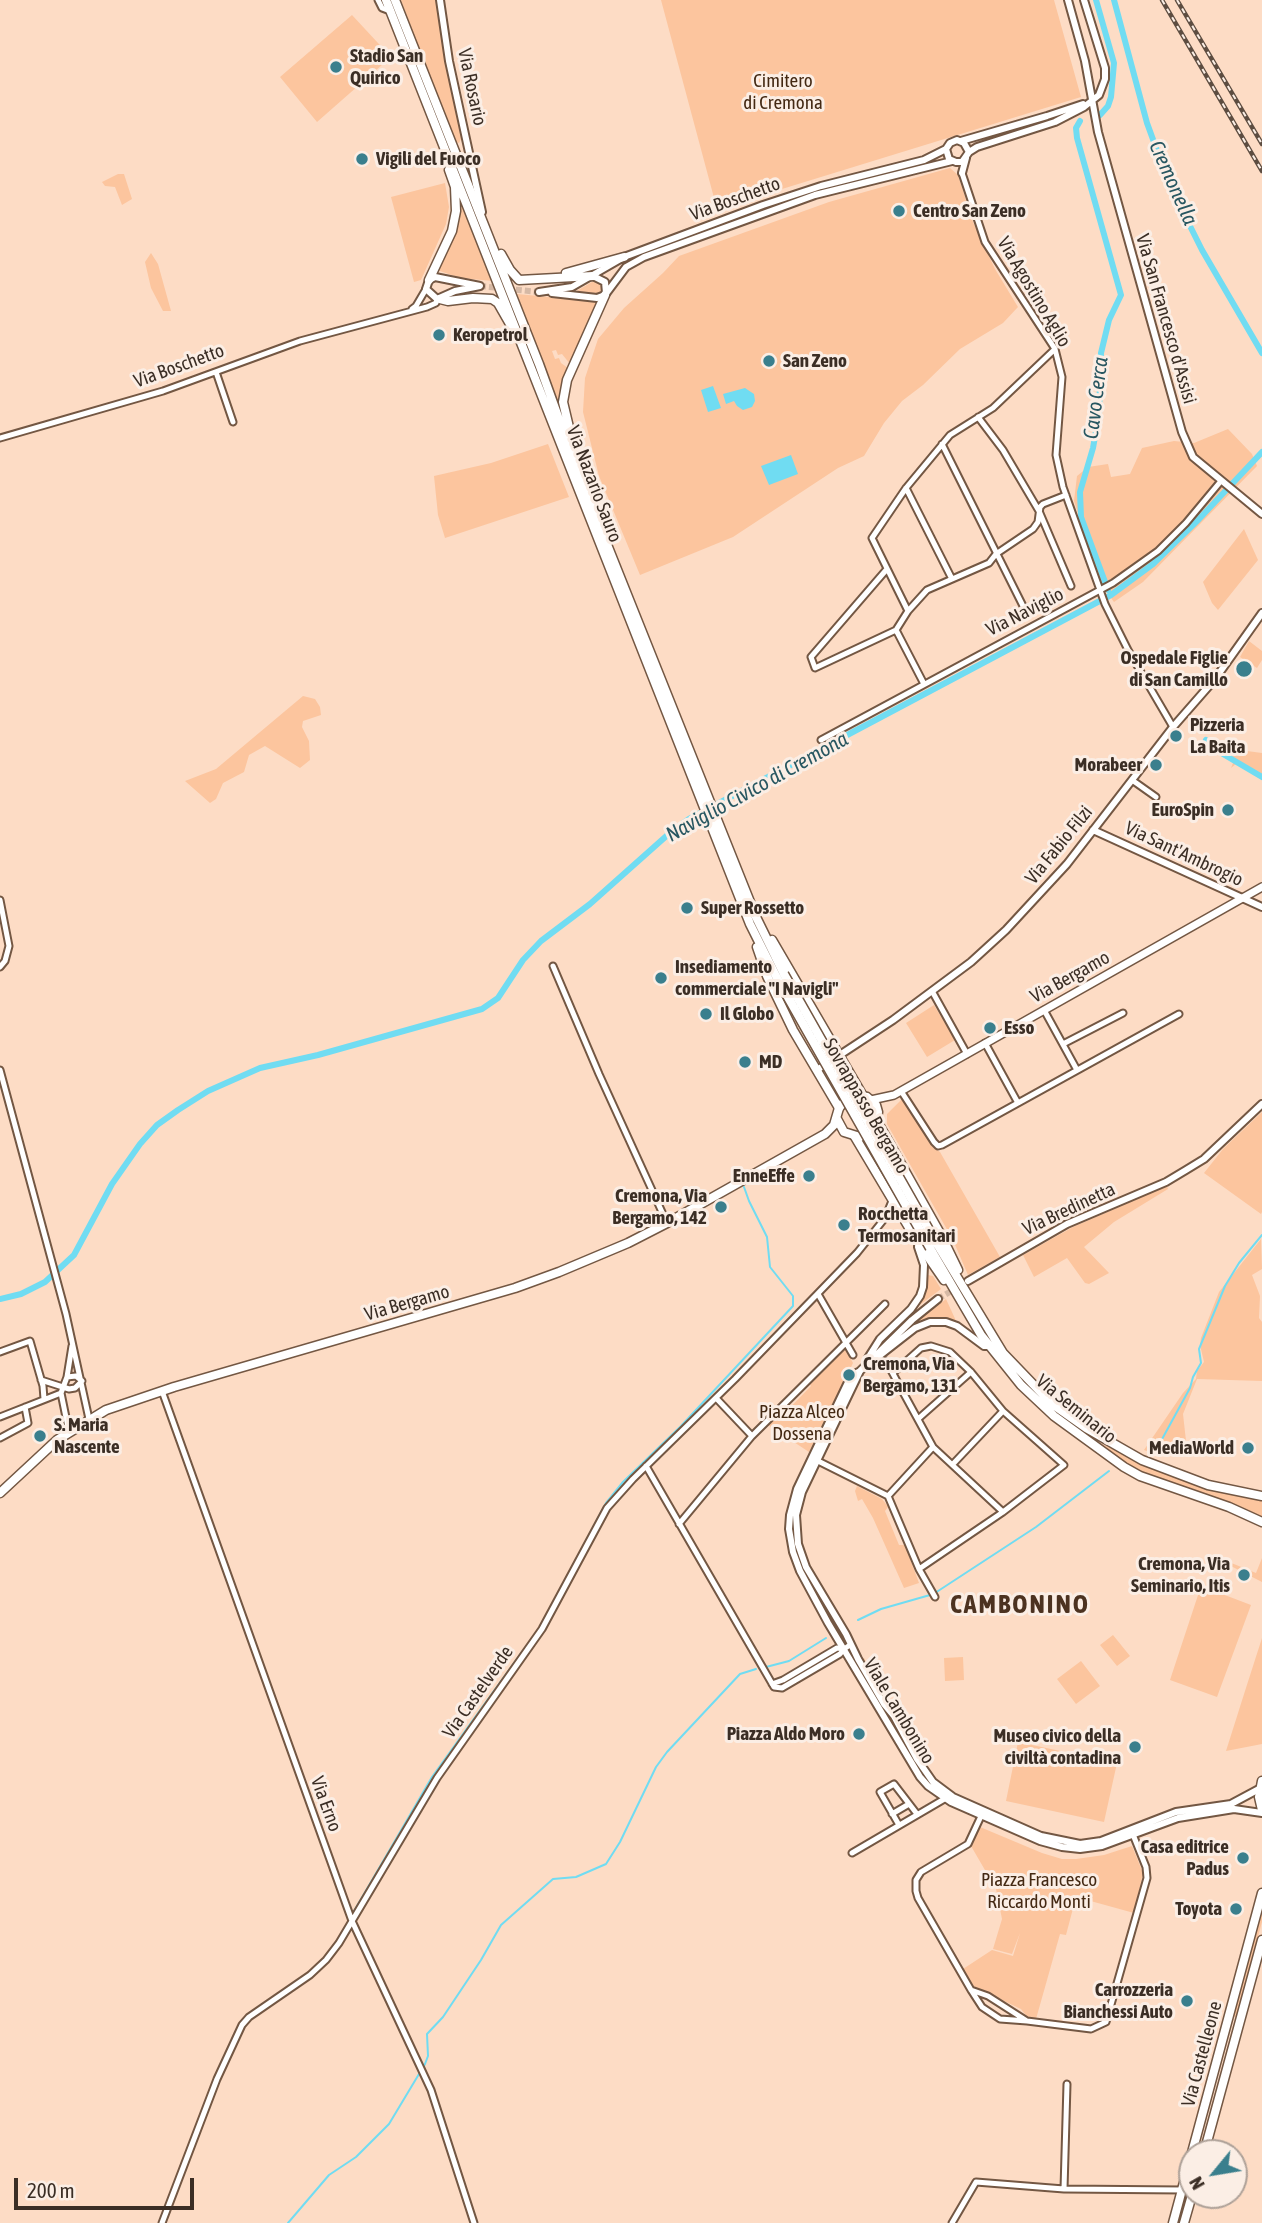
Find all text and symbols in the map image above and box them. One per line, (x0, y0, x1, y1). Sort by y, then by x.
place label: Stadio San Quirico (350, 45, 423, 89)
street label: Via Rosario (453, 46, 491, 128)
marker: Stadio San Quirico (328, 59, 344, 75)
park label: Cimitero di Cremona (743, 70, 823, 114)
water label: Cremonella (1143, 137, 1203, 229)
place label: Vigili del Fuoco (376, 148, 481, 170)
marker: Vigili del Fuoco (354, 151, 370, 167)
street label: Via Boschetto (687, 172, 783, 226)
place label: Centro San Zeno (913, 200, 1026, 222)
marker: Centro San Zeno (891, 203, 907, 219)
street label: Via San Francesco d'Assisi (1131, 231, 1201, 407)
street label: Via Agostino Aglio (992, 233, 1076, 351)
place label: Keropetrol (453, 324, 528, 346)
marker: Keropetrol (431, 327, 447, 343)
street label: Via Boschetto (131, 339, 227, 393)
place label: San Zeno (783, 350, 847, 372)
marker: San Zeno (761, 353, 777, 369)
water label: Cavo Cerca (1078, 356, 1114, 440)
street label: Via Nazario Sauro (561, 423, 627, 545)
street label: Via Naviglio (982, 583, 1068, 641)
place label: Ospedale Figlie di San Camillo (1121, 647, 1228, 691)
marker: Ospedale Figlie di San Camillo (1234, 659, 1254, 679)
place label: Pizzeria La Baita (1190, 714, 1245, 758)
water label: Naviglio Civico di Cremona (662, 727, 852, 847)
marker: Pizzeria La Baita (1168, 728, 1184, 744)
place label: Morabeer (1075, 754, 1142, 776)
marker: Morabeer (1148, 757, 1164, 773)
place label: EuroSpin (1152, 799, 1214, 821)
street label: Via Fabio Filzi (1020, 801, 1098, 889)
marker: EuroSpin (1220, 802, 1236, 818)
street label: Via Sant'Ambrogio (1121, 817, 1247, 891)
place label: Super Rossetto (701, 897, 804, 919)
marker: Super Rossetto (679, 900, 695, 916)
street label: Via Bergamo (1026, 946, 1114, 1008)
place label: Insediamento commerciale "I Navigli" (675, 956, 839, 1000)
marker: Insediamento commerciale "I Navigli" (653, 970, 669, 986)
place label: Il Globo (720, 1003, 774, 1025)
marker: Il Globo (698, 1006, 714, 1022)
place label: Esso (1004, 1017, 1034, 1039)
marker: Esso (982, 1020, 998, 1036)
street label: Sovrappasso Bergamo (818, 1034, 914, 1178)
place label: MD (759, 1051, 782, 1073)
marker: MD (737, 1054, 753, 1070)
place label: EnneEffe (733, 1165, 795, 1187)
marker: EnneEffe (801, 1168, 817, 1184)
street label: Via Bredinetta (1019, 1178, 1119, 1240)
place label: Cremona, Via Bergamo, 142 (612, 1185, 707, 1229)
marker: Cremona, Via Bergamo, 142 (713, 1199, 729, 1215)
place label: Rocchetta Termosanitari (858, 1203, 955, 1247)
marker: Rocchetta Termosanitari (836, 1217, 852, 1233)
street label: Via Bergamo (362, 1280, 452, 1326)
place label: Cremona, Via Bergamo, 131 (863, 1353, 958, 1397)
marker: Cremona, Via Bergamo, 131 (841, 1367, 857, 1383)
street label: Via Seminario (1031, 1370, 1121, 1448)
park label: Piazza Alceo Dossena (759, 1401, 845, 1445)
place label: S. Maria Nascente (54, 1414, 120, 1458)
marker: S. Maria Nascente (32, 1428, 48, 1444)
place label: MediaWorld (1149, 1437, 1234, 1459)
marker: MediaWorld (1240, 1440, 1256, 1456)
place label: Cremona, Via Seminario, Itis (1131, 1553, 1230, 1597)
marker: Cremona, Via Seminario, Itis (1236, 1567, 1252, 1583)
district label: CAMBONINO (951, 1589, 1089, 1621)
street label: Via Castelverde (438, 1641, 518, 1743)
street label: Viale Cambonino (859, 1654, 939, 1768)
place label: Piazza Aldo Moro (727, 1723, 845, 1745)
place label: Museo civico della civiltà contadina (994, 1725, 1121, 1769)
marker: Piazza Aldo Moro (851, 1726, 867, 1742)
marker: Museo civico della civiltà contadina (1127, 1739, 1143, 1755)
street label: Via Erno (306, 1773, 346, 1835)
place label: Casa editrice Padus (1140, 1836, 1229, 1880)
marker: Casa editrice Padus (1235, 1850, 1251, 1866)
park label: Piazza Francesco Riccardo Monti (981, 1869, 1097, 1913)
place label: Toyota (1175, 1898, 1222, 1920)
marker: Toyota (1228, 1901, 1244, 1917)
place label: Carrozzeria Bianchessi Auto (1064, 1979, 1173, 2023)
marker: Carrozzeria Bianchessi Auto (1179, 1993, 1195, 2009)
street label: Via Castelleone (1177, 1999, 1227, 2109)
north arrow (1178, 2139, 1248, 2209)
scale bar (18, 2164, 198, 2208)
text: N (1184, 2173, 1209, 2194)
text: 200 m (27, 2178, 75, 2202)

